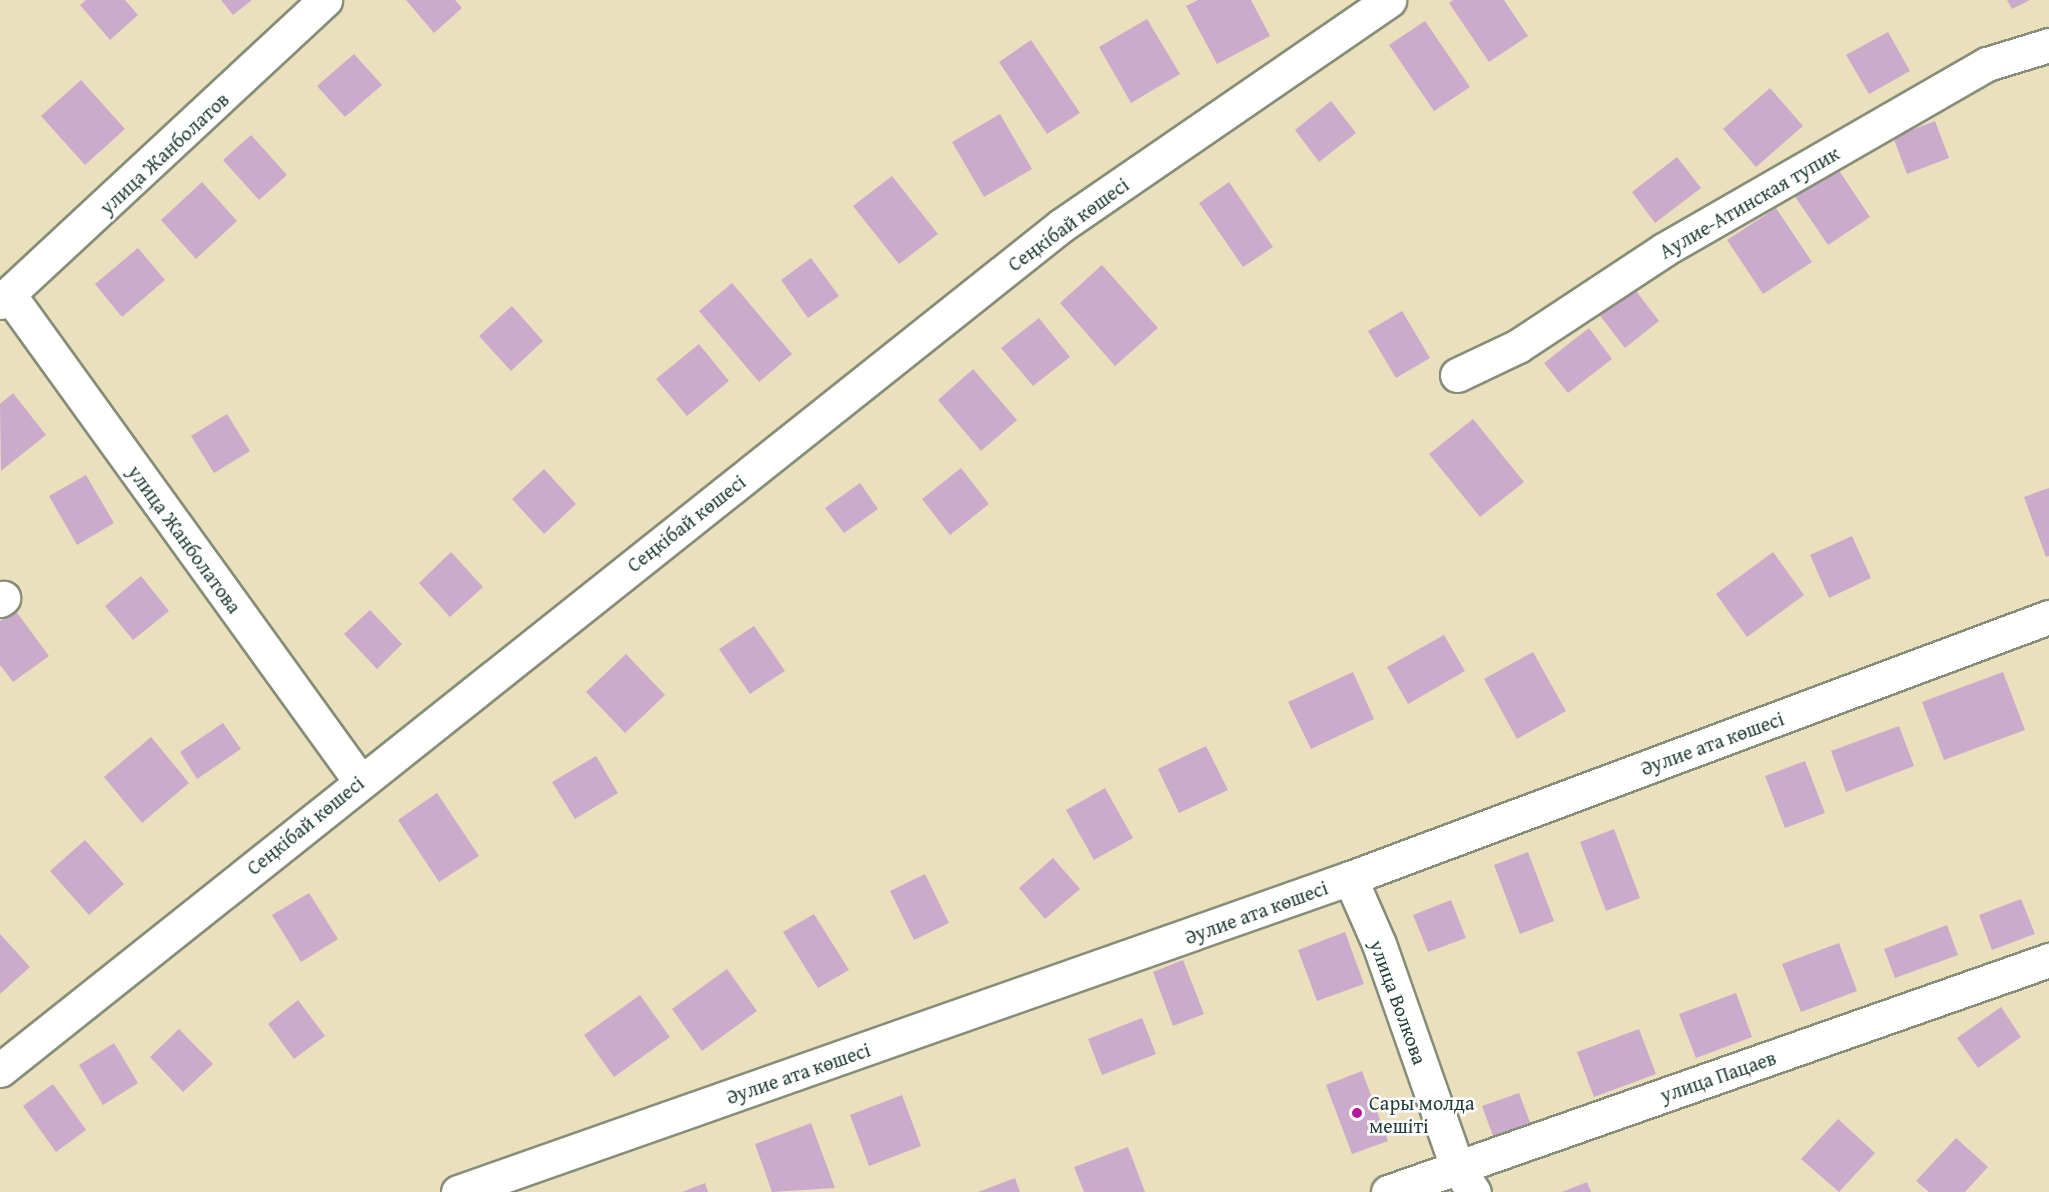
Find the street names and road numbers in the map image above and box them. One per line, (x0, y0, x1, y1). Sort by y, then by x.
street label: улица Жанболатов (94, 87, 234, 219)
street label: Аулие-Атинская тупик (1655, 141, 1843, 263)
street label: Сеңкібай көшесі (1003, 172, 1133, 276)
street label: улица Жанболатова (123, 460, 247, 618)
street label: Сеңкібай көшесі (622, 469, 750, 577)
street label: Әулие ата көшесі (1637, 706, 1787, 780)
street label: Сеңкібай көшесі (242, 770, 368, 880)
street label: Әулие ата көшесі (1181, 875, 1331, 949)
street label: улица Волкова (1365, 936, 1433, 1068)
street label: Әулие ата көшесі (723, 1037, 873, 1109)
street label: улица Пацаев (1657, 1045, 1779, 1107)

